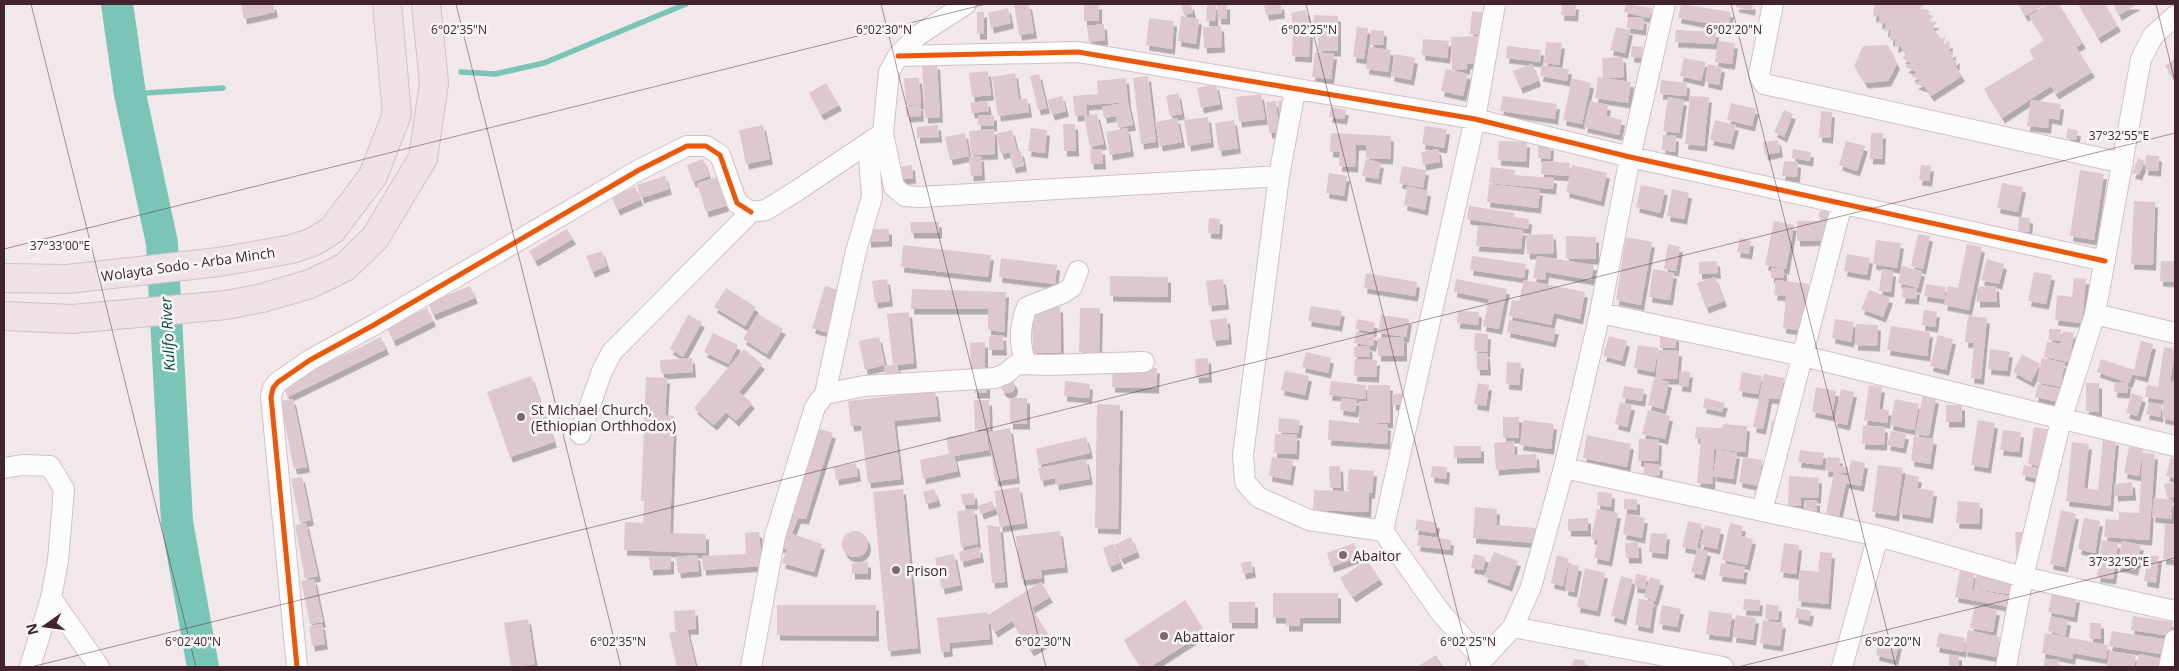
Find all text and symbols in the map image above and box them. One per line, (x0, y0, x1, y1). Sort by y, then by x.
text: 6°02'35"N (431, 21, 487, 38)
text: 6°02'30"N (856, 21, 912, 38)
text: 6°02'25"N (1281, 21, 1337, 38)
text: 6°02'20"N (1706, 21, 1762, 38)
text: 37°32'55"E (2089, 127, 2149, 144)
text: 37°33'00"E (30, 237, 90, 254)
street label: Wolayta Sodo - Arba Minch (100, 242, 276, 286)
water label: Kulifo River (155, 295, 179, 372)
place label: St Michael Church, (Ethiopian Orthhodox) (531, 400, 676, 435)
marker: St Michael Church, (Ethiopian Orthhodox) (515, 411, 527, 423)
place label: Abaitor (1353, 546, 1401, 565)
marker: Abaitor (1337, 549, 1349, 561)
text: 37°32'50"E (2089, 553, 2149, 570)
place label: Prison (906, 561, 947, 580)
marker: Prison (890, 564, 902, 576)
north arrow (20, 601, 70, 651)
text: N (21, 621, 42, 637)
place label: Abattaior (1174, 627, 1235, 646)
marker: Abattaior (1158, 630, 1170, 642)
text: 6°02'40"N (165, 633, 221, 650)
text: 6°02'35"N (590, 633, 646, 650)
text: 6°02'30"N (1015, 633, 1071, 650)
text: 6°02'25"N (1440, 633, 1496, 650)
text: 6°02'20"N (1865, 633, 1921, 650)

